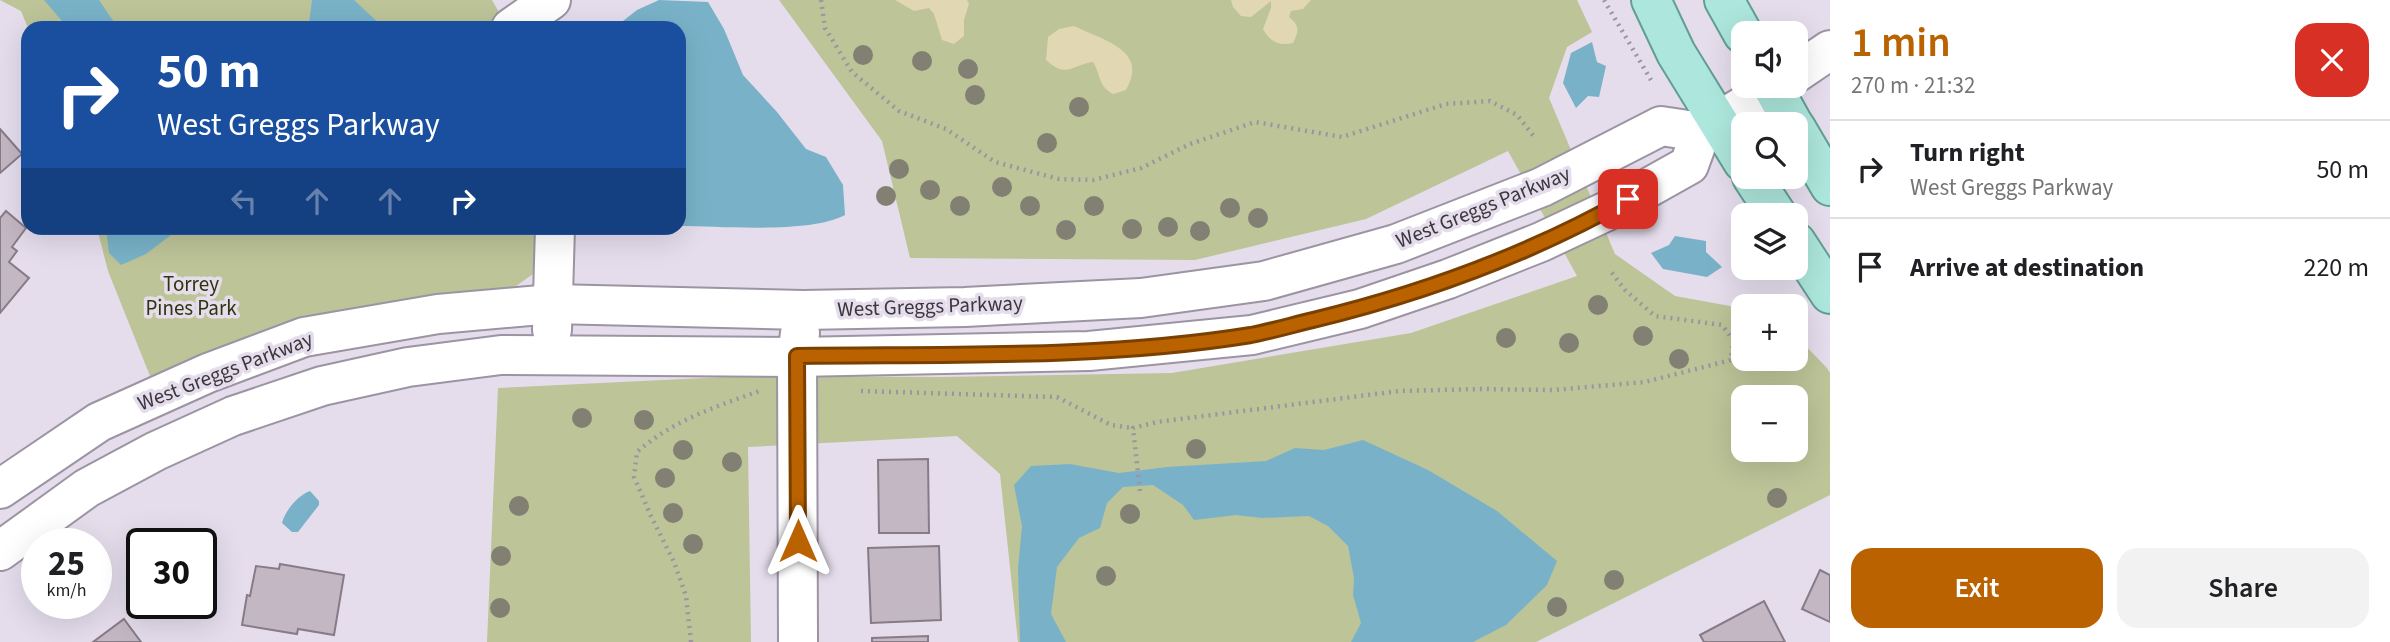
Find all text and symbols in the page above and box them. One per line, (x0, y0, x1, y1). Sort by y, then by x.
text: 1 min (1851, 13, 1951, 73)
map controls (1731, 21, 1808, 462)
button: sound (1731, 21, 1808, 98)
button: close (2295, 23, 2369, 97)
text: 50 m (157, 37, 261, 107)
icon: right (42, 49, 133, 140)
text: 270 m · 21:32 (1851, 69, 1975, 102)
text: West Greggs Parkway (157, 102, 440, 148)
button: search (1731, 112, 1808, 189)
text: Turn right (1910, 134, 2025, 171)
icon: right (1851, 150, 1889, 188)
text: 50 m (2316, 151, 2369, 188)
street label: West Greggs Parkway (1391, 158, 1575, 256)
pin (1598, 169, 1658, 229)
text: West Greggs Parkway (1910, 171, 2113, 204)
icon: arrive (1609, 180, 1647, 218)
icon: left (225, 182, 263, 220)
icon: ahead (298, 182, 336, 220)
icon: ahead (371, 182, 409, 220)
icon: right (444, 182, 482, 220)
button: layers (1731, 203, 1808, 280)
icon: arrive (1851, 248, 1889, 286)
text: Arrive at destination (1910, 249, 2144, 286)
text: 220 m (2303, 249, 2369, 286)
park label: Torrey Pines Park (145, 269, 237, 323)
street label: West Greggs Parkway (837, 288, 1023, 324)
button: + (1731, 294, 1808, 371)
street label: West Greggs Parkway (133, 324, 317, 418)
button: − (1731, 385, 1808, 462)
position arrow (761, 504, 835, 578)
speed limit sign: 30 (126, 528, 217, 619)
text: 25 (48, 539, 85, 589)
button: Exit (1851, 548, 2103, 628)
button: Share (2117, 548, 2369, 628)
text: km/h (47, 578, 86, 603)

